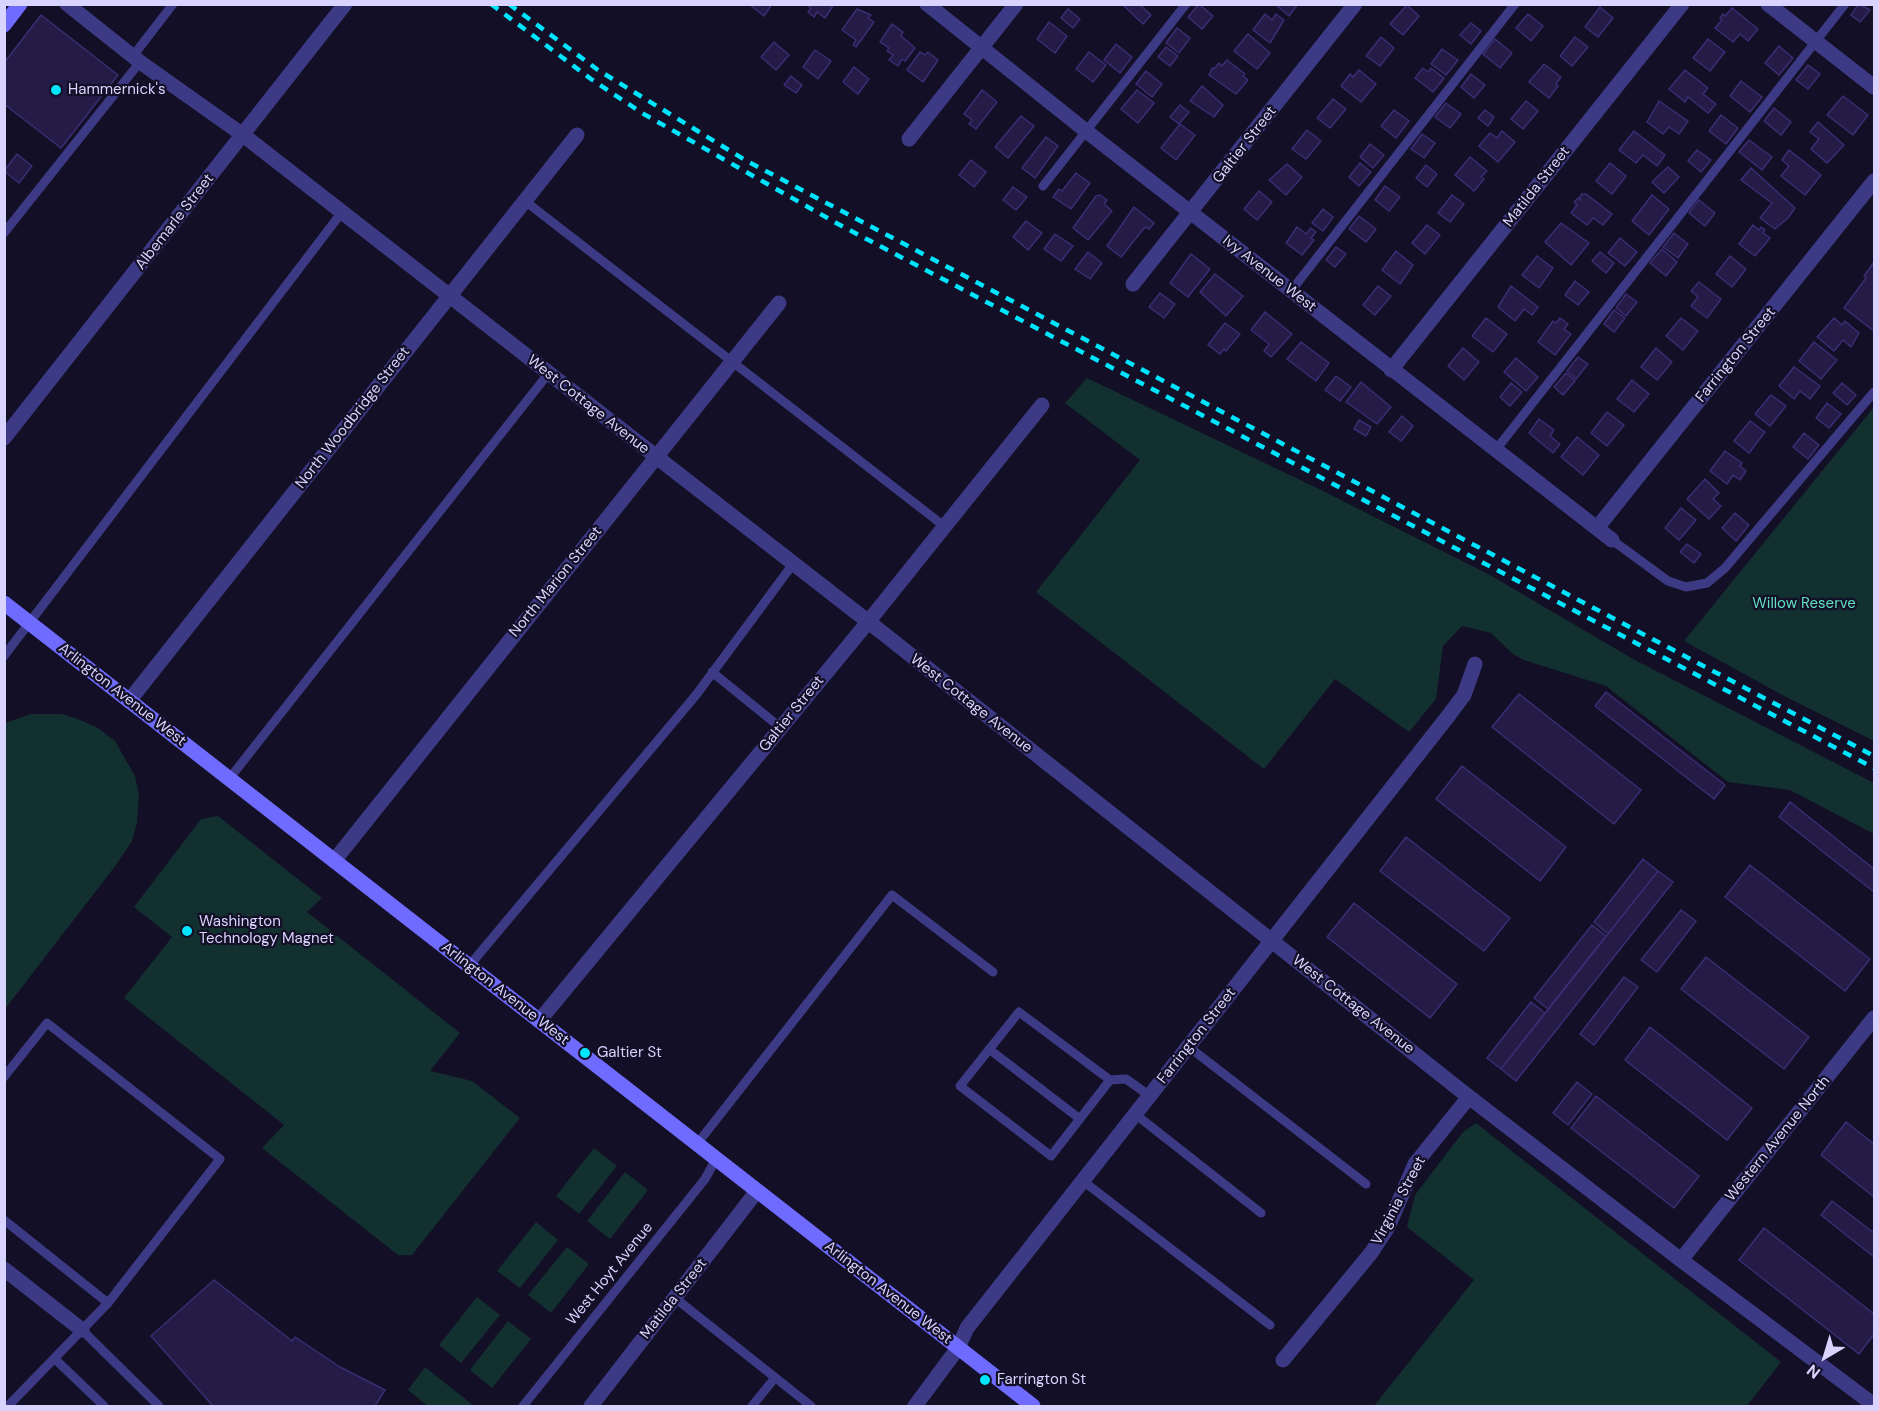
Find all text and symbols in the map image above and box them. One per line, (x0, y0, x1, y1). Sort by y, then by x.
place label: Hammernick's (68, 81, 165, 99)
marker: Hammernick's (49, 83, 63, 97)
street label: Galtier Street (1209, 103, 1281, 187)
street label: Matilda Street (1500, 143, 1574, 231)
street label: Albemarle Street (132, 170, 218, 274)
street label: Ivy Avenue West (1219, 232, 1319, 316)
street label: Farrington Street (1692, 304, 1780, 406)
street label: North Woodbridge Street (292, 343, 414, 493)
street label: West Cottage Avenue (523, 352, 653, 458)
street label: North Marion Street (506, 523, 606, 641)
park label: Willow Reserve (1752, 595, 1856, 613)
street label: Arlington Avenue West (55, 640, 189, 750)
street label: West Cottage Avenue (906, 651, 1036, 757)
street label: Galtier Street (756, 672, 828, 756)
place label: Washington Technology Magnet (199, 913, 334, 948)
marker: Washington Technology Magnet (180, 924, 194, 938)
street label: Arlington Avenue West (438, 939, 572, 1049)
street label: West Cottage Avenue (1288, 952, 1418, 1058)
street label: Farrington Street (1154, 984, 1240, 1088)
place label: Galtier St (597, 1044, 662, 1062)
marker: Galtier St (578, 1046, 592, 1060)
street label: Western Avenue North (1722, 1073, 1834, 1205)
street label: Virginia Street (1368, 1154, 1430, 1248)
street label: West Hoyt Avenue (563, 1219, 657, 1329)
street label: Arlington Avenue West (821, 1238, 955, 1348)
street label: Matilda Street (637, 1255, 711, 1343)
north arrow (1795, 1327, 1855, 1387)
text: N (1803, 1360, 1825, 1383)
place label: Farrington St (997, 1371, 1086, 1389)
marker: Farrington St (978, 1373, 992, 1387)

